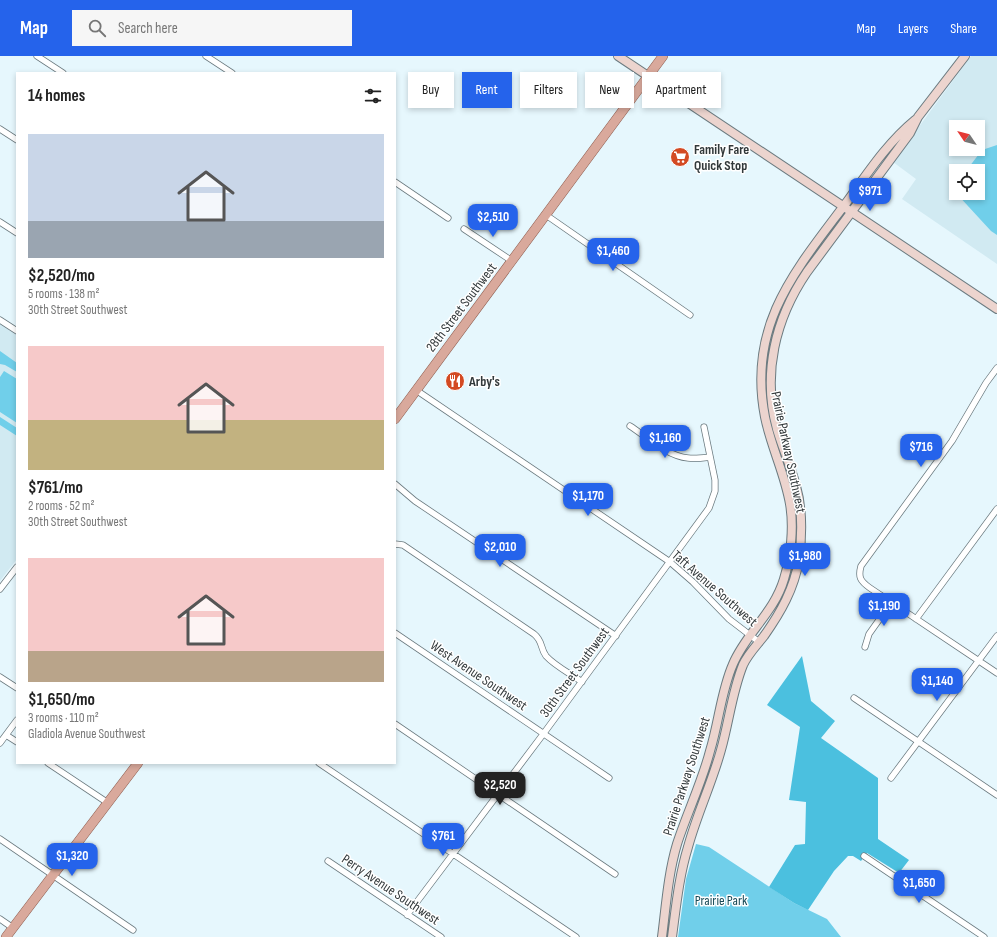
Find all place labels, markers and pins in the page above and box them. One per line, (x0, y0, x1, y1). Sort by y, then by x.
place label: Family Fare Quick Stop (694, 141, 749, 174)
supermarket icon: Family Fare Quick Stop (669, 146, 691, 168)
pin: $971 (846, 178, 894, 212)
pin: $2,510 (460, 204, 526, 238)
pin: $1,460 (580, 238, 646, 272)
restaurant icon: Arby's (444, 370, 466, 392)
place label: Arby's (468, 373, 500, 390)
pin: $1,160 (632, 425, 698, 459)
pin: $716 (897, 434, 945, 468)
pin: $1,170 (555, 483, 621, 517)
pin: $2,010 (467, 534, 533, 568)
pin: $1,980 (772, 543, 838, 577)
pin: $1,190 (851, 593, 917, 627)
pin: $1,140 (904, 668, 970, 702)
pin: $2,520 (467, 772, 533, 806)
pin: $761 (419, 823, 467, 857)
pin: $1,320 (39, 843, 105, 877)
pin: $1,650 (886, 870, 952, 904)

